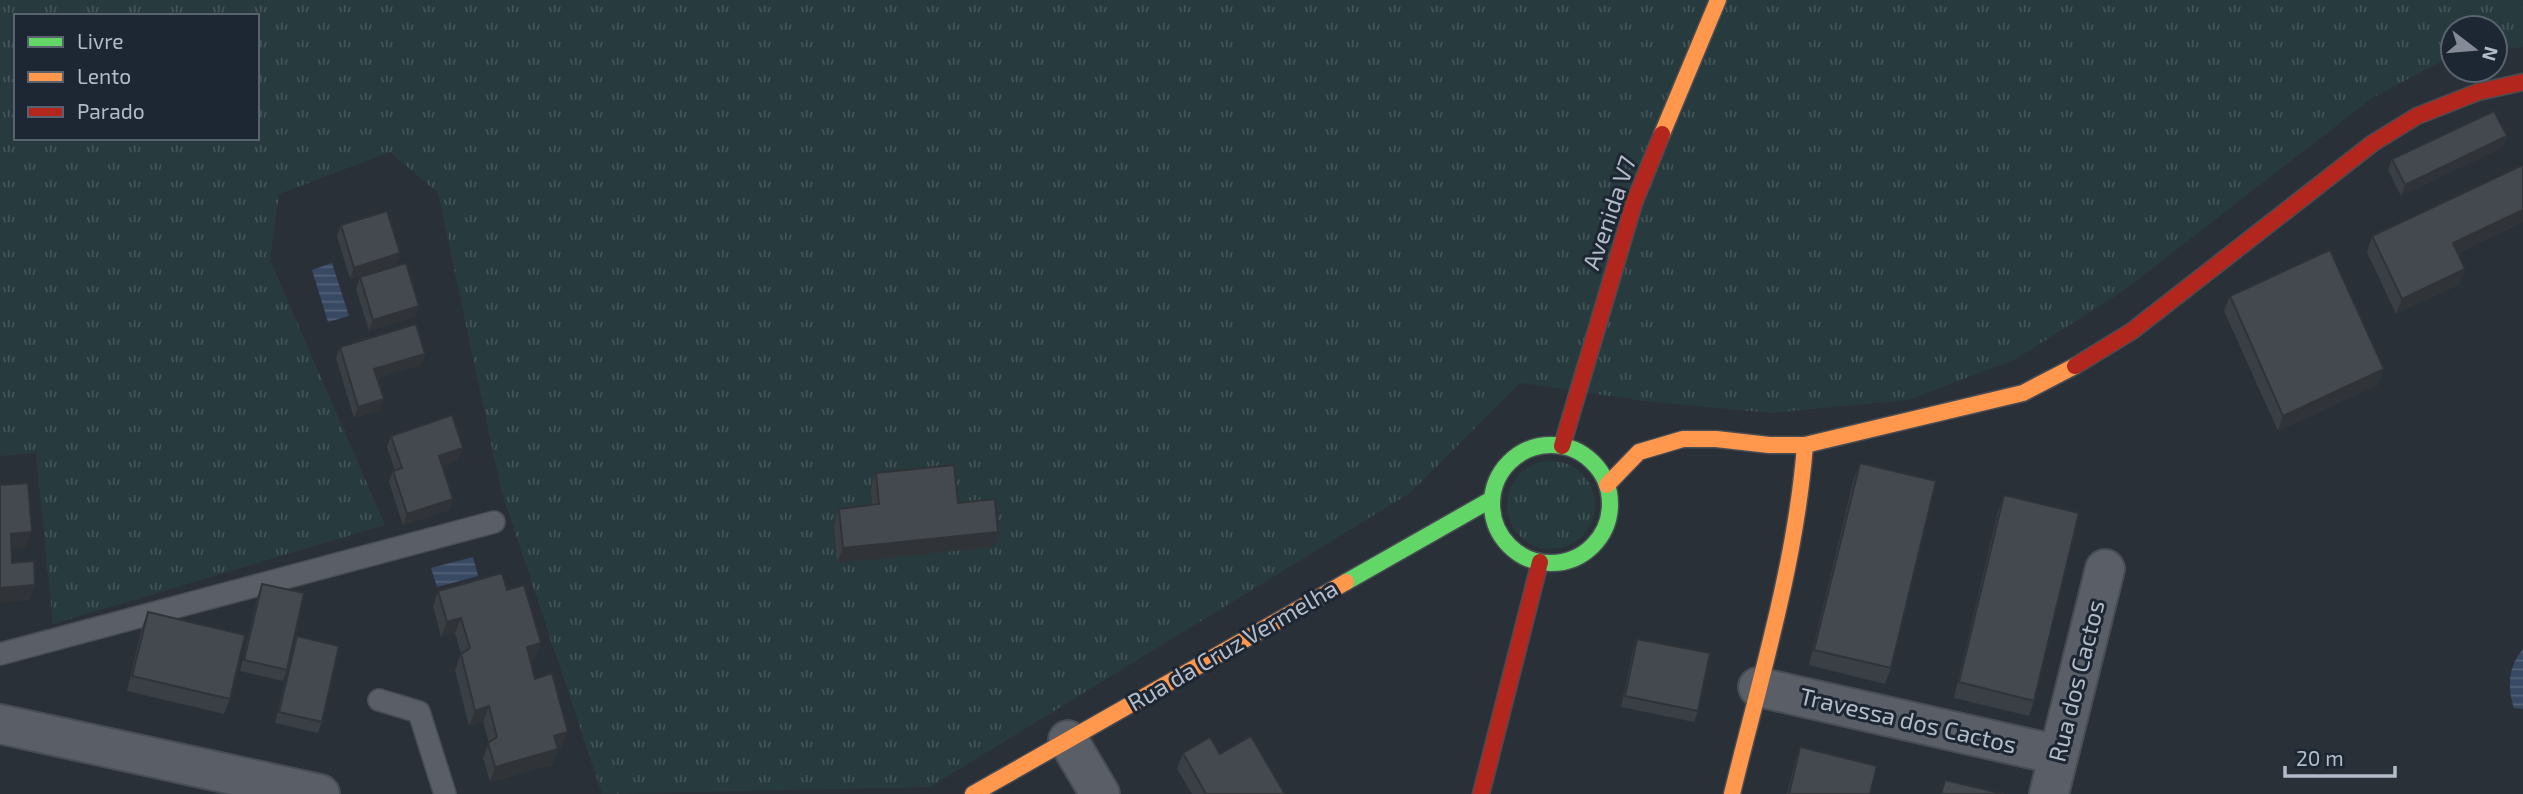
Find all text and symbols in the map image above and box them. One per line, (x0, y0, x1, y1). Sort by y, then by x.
legend (14, 14, 259, 140)
north arrow (2439, 14, 2509, 84)
text: Livre (77, 28, 124, 53)
text: N (2478, 44, 2504, 64)
text: Lento (77, 63, 131, 88)
text: Parado (77, 98, 145, 123)
street label: Avenida V7 (1576, 152, 1642, 273)
street label: Rua da Cruz Vermelha (1122, 573, 1342, 717)
street label: Rua dos Cactos (2041, 597, 2110, 764)
street label: Travessa dos Cactos (1797, 681, 2019, 759)
scale bar (2285, 734, 2395, 778)
text: 20 m (2296, 745, 2344, 770)

